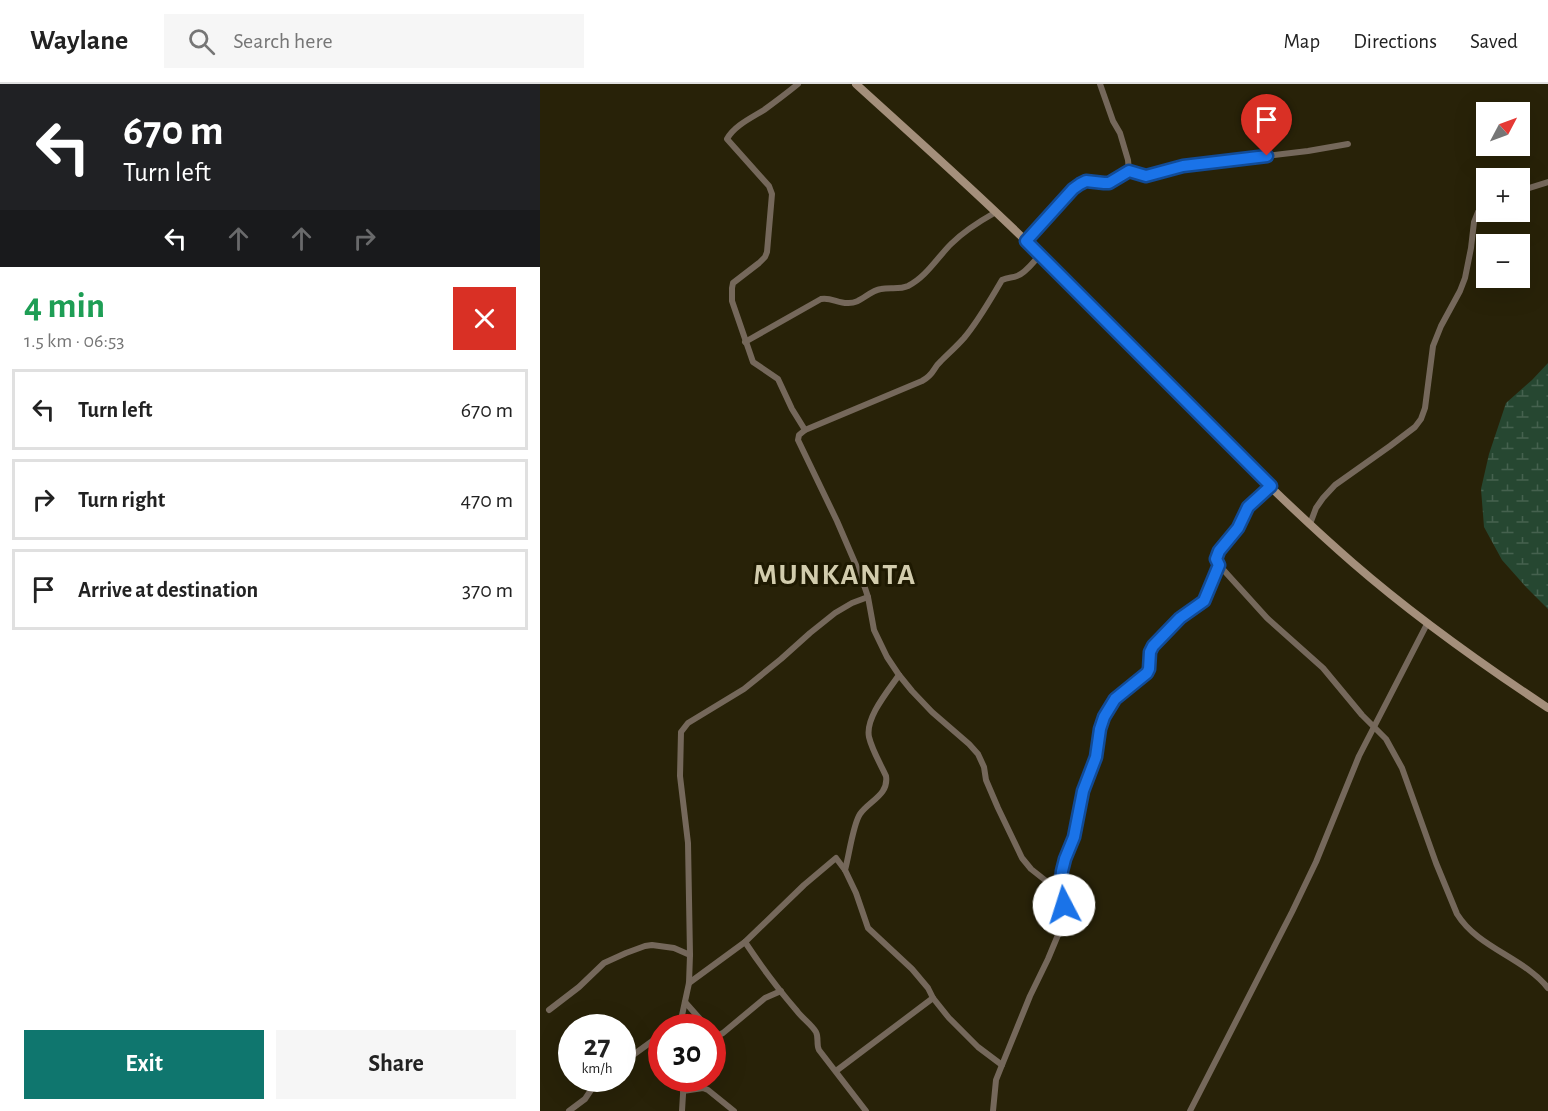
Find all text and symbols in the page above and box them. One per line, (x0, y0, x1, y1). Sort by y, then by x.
search box (164, 14, 584, 68)
icon: search (185, 25, 218, 58)
text: Waylane (30, 27, 128, 55)
text: Search here (233, 30, 333, 52)
text: Map (1284, 31, 1320, 52)
text: Directions (1353, 31, 1437, 52)
text: Saved (1470, 31, 1518, 52)
pin (1241, 94, 1292, 156)
north arrow (1476, 102, 1530, 156)
map controls (1476, 102, 1530, 288)
icon: arrive (1250, 103, 1283, 136)
icon: left (24, 108, 102, 186)
text: 670 m (123, 110, 224, 152)
text: Turn left (123, 159, 211, 186)
button: + (1476, 168, 1530, 222)
icon: left (159, 222, 192, 255)
icon: ahead (222, 222, 255, 255)
icon: ahead (285, 222, 318, 255)
icon: right (348, 222, 381, 255)
button: − (1476, 234, 1530, 288)
button: close (453, 287, 516, 350)
text: 4 min (24, 288, 105, 324)
text: 1.5 km · 06:53 (24, 331, 125, 351)
icon: left (27, 393, 60, 426)
text: Turn left (78, 399, 152, 421)
text: 670 m (461, 399, 513, 421)
icon: right (27, 483, 60, 516)
text: Turn right (78, 489, 165, 511)
text: 470 m (460, 489, 513, 511)
district label: MUNKANTA (753, 560, 917, 590)
icon: arrive (27, 573, 60, 606)
text: Arrive at destination (78, 579, 258, 601)
text: 370 m (462, 579, 513, 601)
position arrow (1032, 873, 1096, 937)
speed limit sign: 30 (648, 1014, 726, 1092)
button: Exit (24, 1030, 264, 1099)
button: Share (276, 1030, 516, 1099)
text: 27 (583, 1031, 611, 1061)
text: km/h (582, 1061, 612, 1076)

